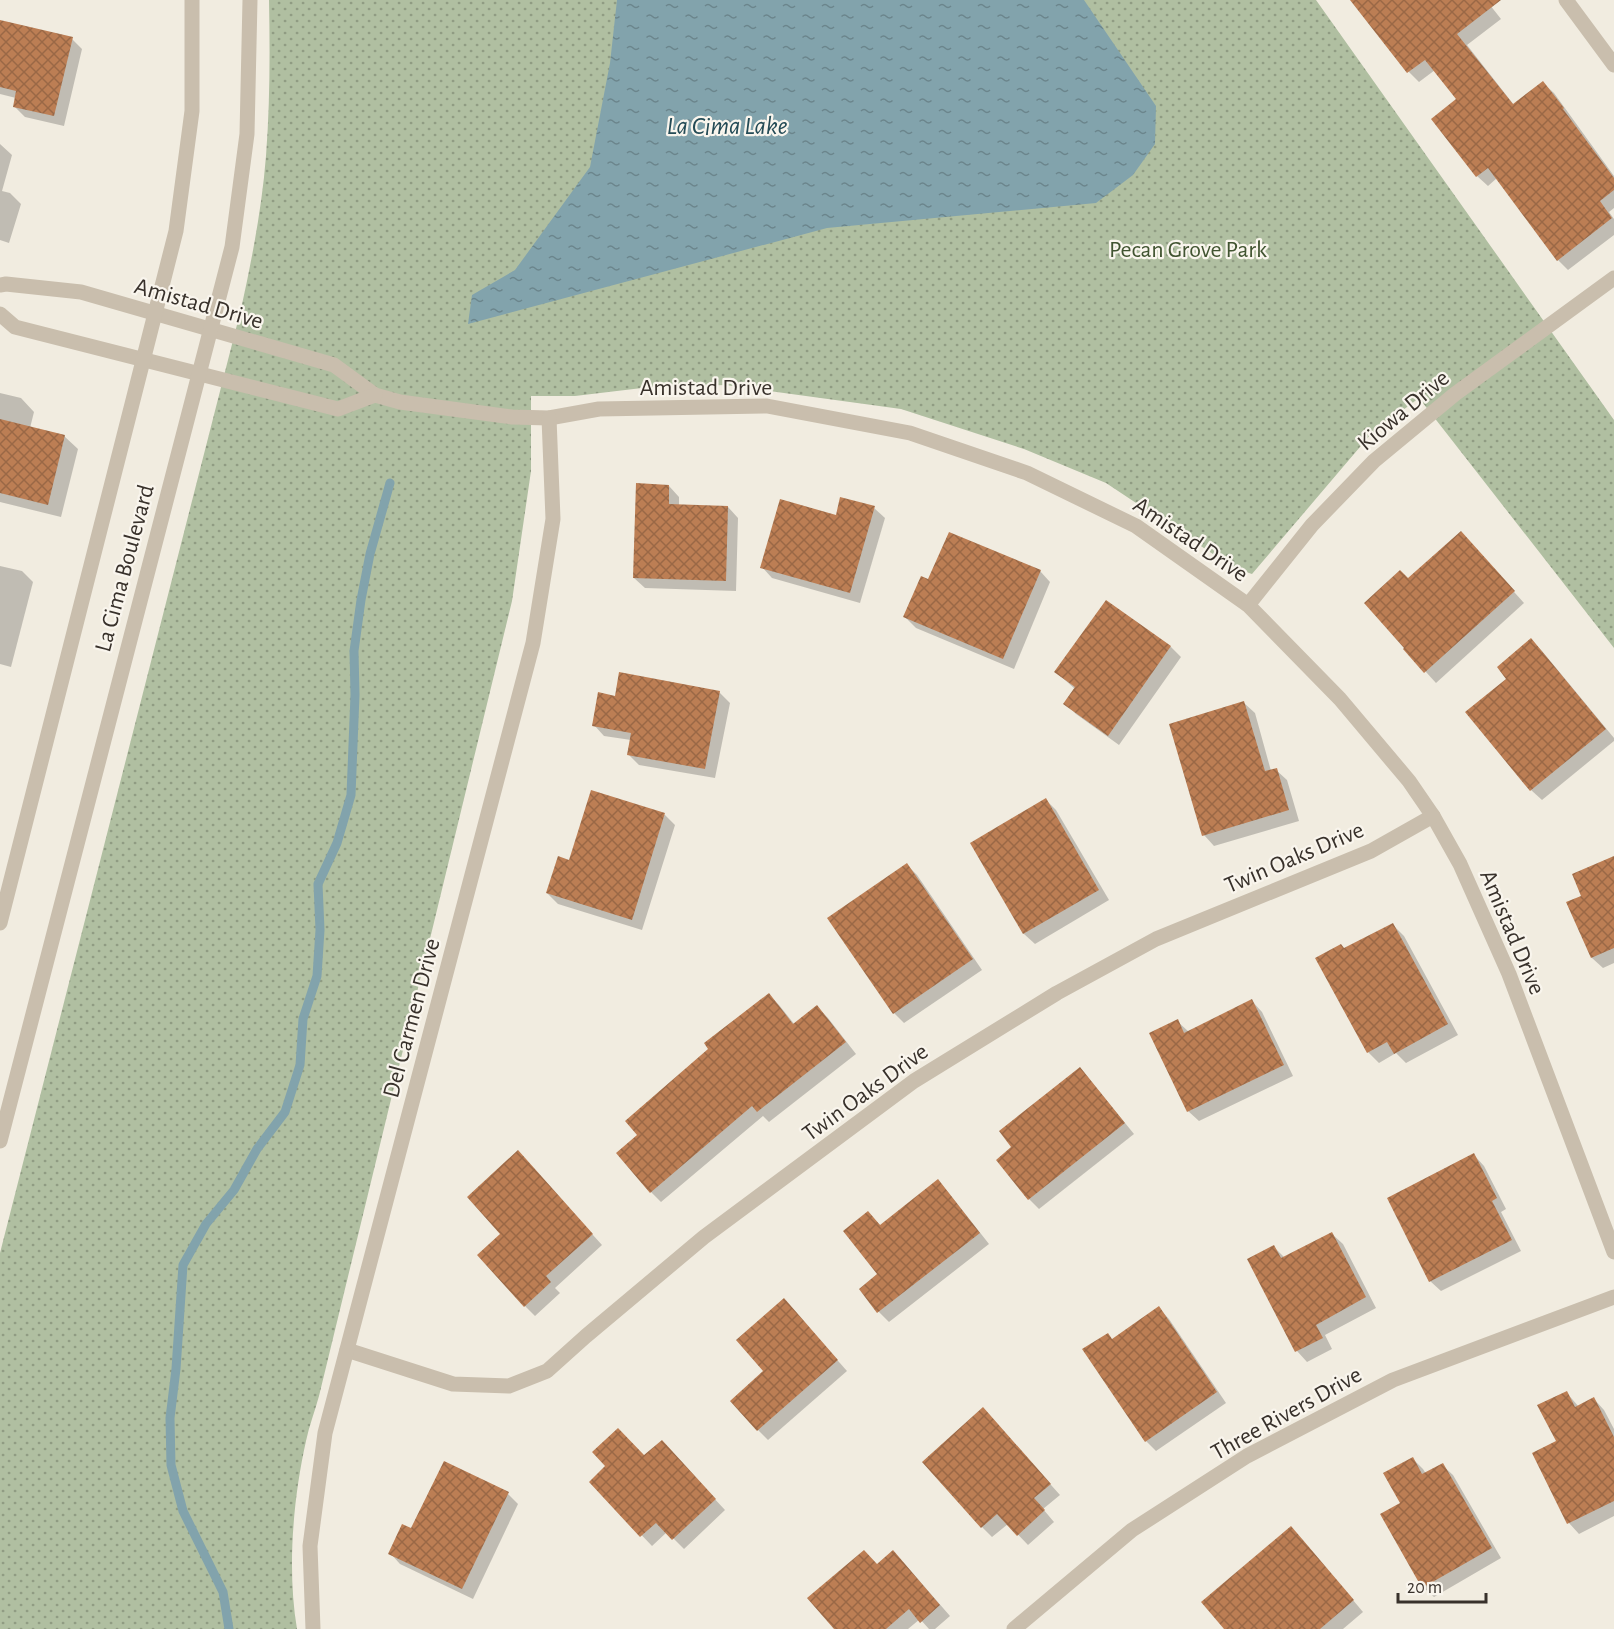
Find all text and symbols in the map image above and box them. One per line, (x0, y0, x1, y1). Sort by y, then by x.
water label: La Cima Lake (667, 113, 788, 139)
park label: Pecan Grove Park (1109, 238, 1267, 262)
street label: Amistad Drive (132, 274, 266, 334)
street label: Kiowa Drive (1353, 366, 1454, 456)
street label: Amistad Drive (640, 376, 772, 400)
street label: La Cima Boulevard (91, 482, 159, 654)
street label: Amistad Drive (1129, 493, 1252, 587)
street label: Twin Oaks Drive (1221, 818, 1367, 898)
street label: Amistad Drive (1475, 867, 1549, 998)
street label: Del Carmen Drive (379, 936, 445, 1101)
street label: Twin Oaks Drive (798, 1039, 933, 1146)
street label: Three Rivers Drive (1207, 1363, 1366, 1465)
scale bar (1398, 1566, 1486, 1604)
text: 20 m (1407, 1579, 1442, 1597)

